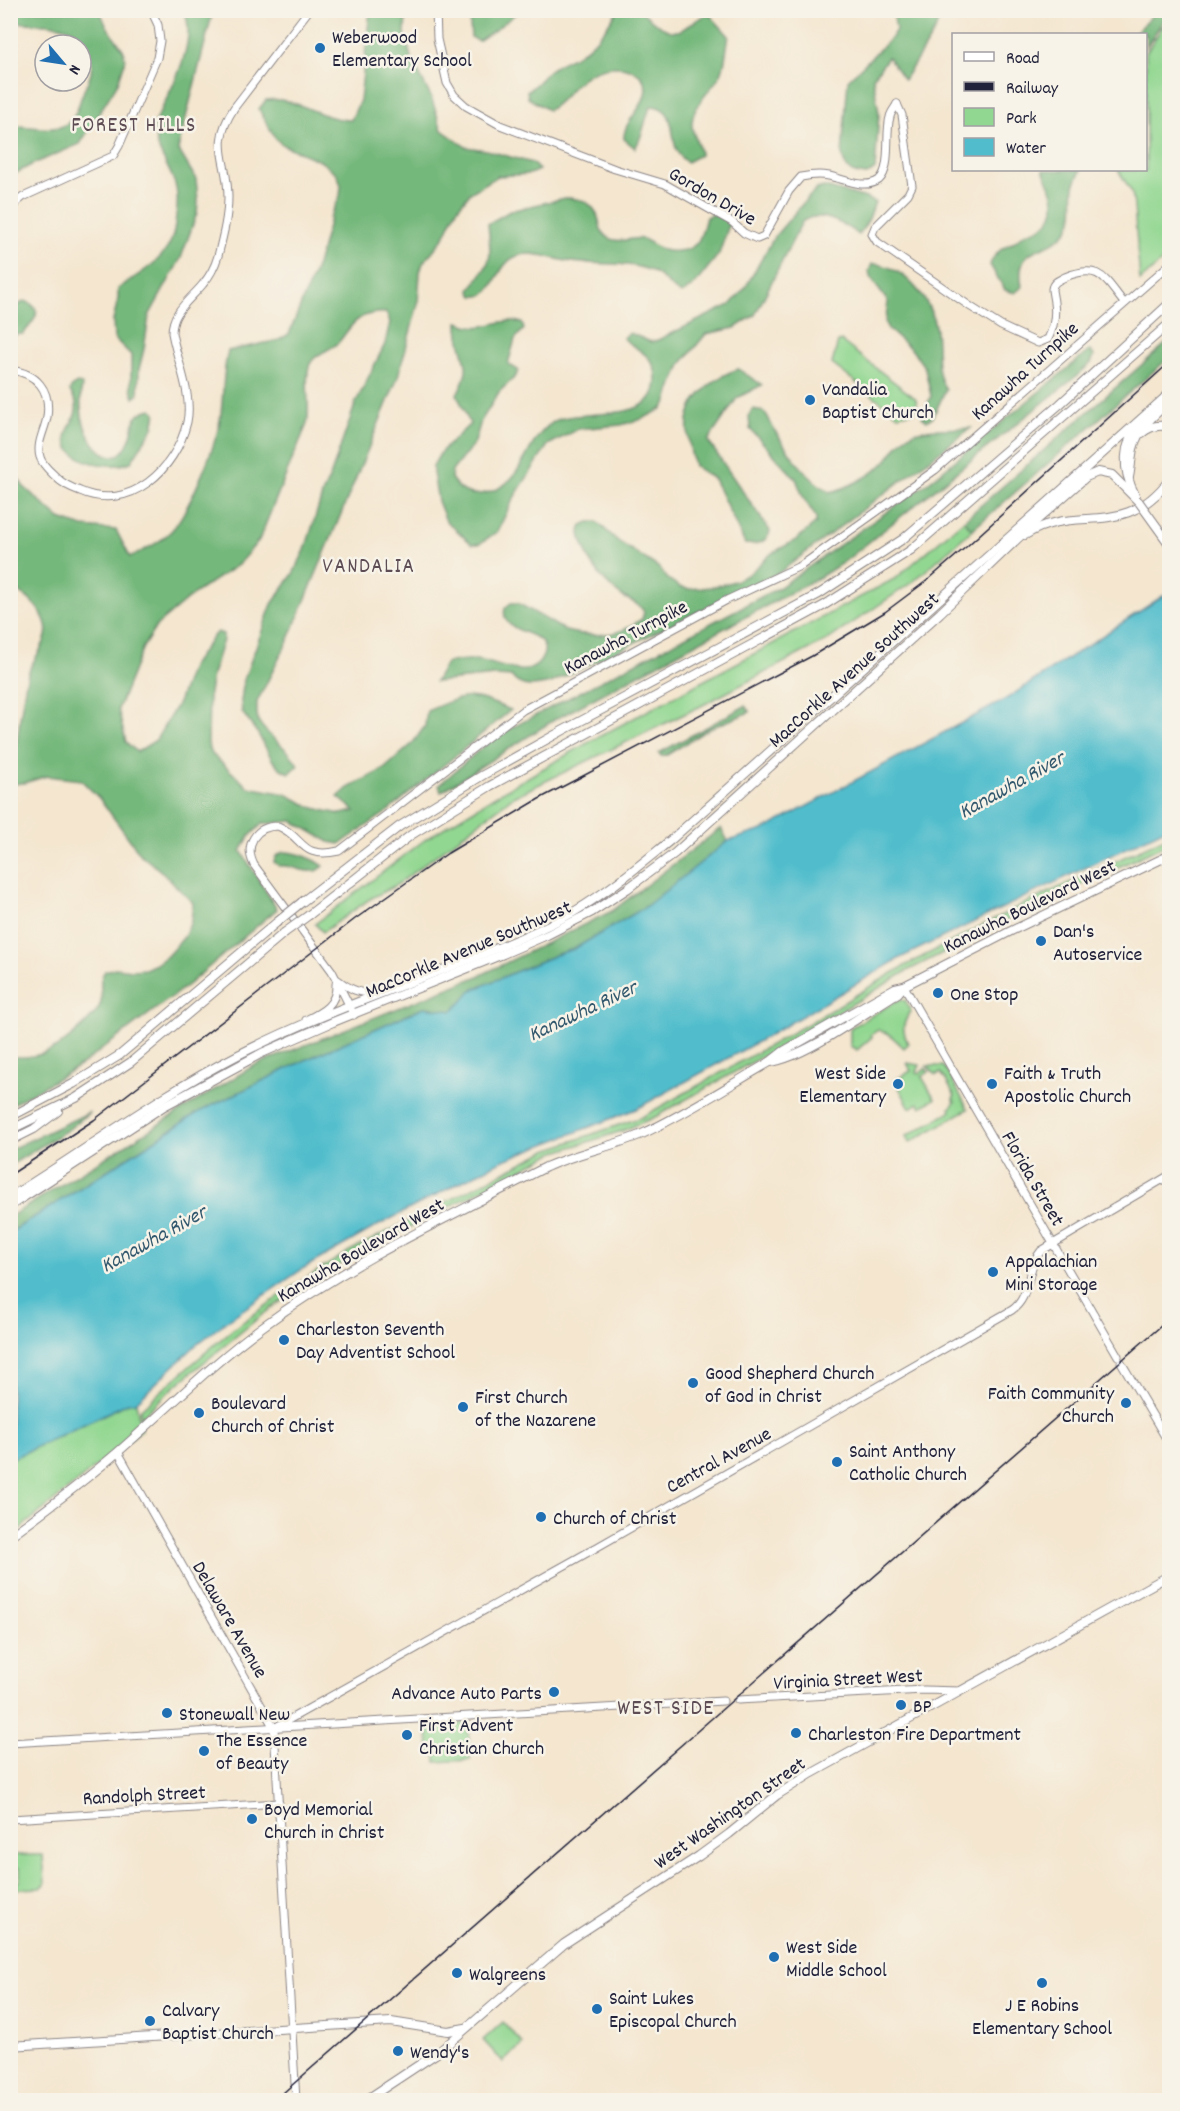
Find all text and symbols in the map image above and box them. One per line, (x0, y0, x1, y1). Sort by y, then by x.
place label: Weberwood Elementary School (332, 25, 472, 76)
north arrow (33, 33, 93, 93)
legend (952, 33, 1147, 171)
marker: Weberwood Elementary School (313, 41, 327, 55)
text: Road (1006, 47, 1040, 72)
text: N (62, 60, 86, 78)
text: Railway (1006, 77, 1059, 102)
text: Park (1006, 107, 1037, 132)
district label: FOREST HILLS (71, 112, 197, 142)
text: Water (1006, 137, 1046, 162)
street label: Gordon Drive (662, 161, 761, 234)
street label: Kanawha Turnpike (966, 316, 1086, 428)
place label: Vandalia Baptist Church (822, 377, 934, 428)
marker: Vandalia Baptist Church (803, 393, 817, 407)
district label: VANDALIA (323, 553, 415, 583)
street label: MacCorkle Avenue Southwest (763, 587, 947, 756)
street label: Kanawha Turnpike (560, 594, 693, 683)
water label: Kanawha River (954, 744, 1073, 828)
street label: Kanawha Boulevard West (939, 854, 1121, 962)
street label: MacCorkle Avenue Southwest (362, 895, 577, 1007)
place label: Dan's Autoservice (1053, 919, 1143, 970)
marker: Dan's Autoservice (1034, 934, 1048, 948)
water label: Kanawha River (524, 974, 645, 1051)
place label: One Stop (950, 982, 1018, 1010)
marker: One Stop (931, 986, 945, 1000)
place label: West Side Elementary (799, 1061, 887, 1112)
place label: Faith & Truth Apostolic Church (1004, 1061, 1131, 1112)
marker: West Side Elementary (891, 1077, 905, 1091)
marker: Faith & Truth Apostolic Church (985, 1077, 999, 1091)
street label: Florida Street (993, 1127, 1070, 1232)
street label: Kanawha Boulevard West (273, 1192, 450, 1311)
water label: Kanawha River (96, 1198, 215, 1282)
place label: Appalachian Mini Storage (1005, 1249, 1098, 1300)
marker: Appalachian Mini Storage (986, 1265, 1000, 1279)
place label: Charleston Seventh Day Adventist School (296, 1317, 455, 1368)
marker: Charleston Seventh Day Adventist School (277, 1333, 291, 1347)
place label: Good Shepherd Church of God in Christ (705, 1361, 874, 1412)
marker: Good Shepherd Church of God in Christ (686, 1376, 700, 1390)
place label: Faith Community Church (988, 1381, 1115, 1432)
place label: First Church of the Nazarene (475, 1385, 596, 1436)
place label: Boulevard Church of Christ (211, 1391, 334, 1442)
marker: Faith Community Church (1119, 1396, 1133, 1410)
marker: First Church of the Nazarene (456, 1400, 470, 1414)
marker: Boulevard Church of Christ (192, 1406, 206, 1420)
street label: Central Avenue (662, 1421, 777, 1502)
place label: Saint Anthony Catholic Church (849, 1439, 967, 1490)
marker: Saint Anthony Catholic Church (830, 1455, 844, 1469)
place label: Church of Christ (553, 1506, 676, 1534)
marker: Church of Christ (534, 1510, 548, 1524)
street label: Delaware Avenue (184, 1557, 273, 1684)
street label: Virginia Street West (773, 1663, 923, 1699)
place label: Advance Auto Parts (391, 1681, 542, 1709)
marker: Advance Auto Parts (547, 1685, 561, 1699)
district label: WEST SIDE (617, 1694, 715, 1725)
place label: BP (913, 1694, 932, 1722)
marker: BP (894, 1698, 908, 1712)
place label: Stonewall New (179, 1702, 290, 1730)
marker: Stonewall New (160, 1706, 174, 1720)
place label: First Advent Christian Church (419, 1713, 544, 1764)
place label: Charleston Fire Department (808, 1722, 1021, 1750)
marker: Charleston Fire Department (789, 1726, 803, 1740)
place label: The Essence of Beauty (216, 1728, 308, 1779)
marker: First Advent Christian Church (400, 1728, 414, 1742)
marker: The Essence of Beauty (197, 1744, 211, 1758)
street label: West Washington Street (649, 1752, 812, 1877)
street label: Randolph Street (82, 1780, 206, 1814)
place label: Boyd Memorial Church in Christ (264, 1797, 384, 1848)
marker: Boyd Memorial Church in Christ (245, 1812, 259, 1826)
place label: West Side Middle School (786, 1935, 887, 1986)
marker: West Side Middle School (767, 1950, 781, 1964)
place label: Walgreens (469, 1962, 546, 1990)
marker: Walgreens (450, 1966, 464, 1980)
marker: J E Robins Elementary School (1035, 1976, 1049, 1990)
place label: Saint Lukes Episcopal Church (609, 1986, 737, 2037)
place label: J E Robins Elementary School (972, 1993, 1112, 2044)
place label: Calvary Baptist Church (162, 1998, 274, 2049)
marker: Saint Lukes Episcopal Church (590, 2002, 604, 2016)
marker: Calvary Baptist Church (143, 2014, 157, 2028)
place label: Wendy's (410, 2040, 469, 2068)
marker: Wendy's (391, 2044, 405, 2058)

